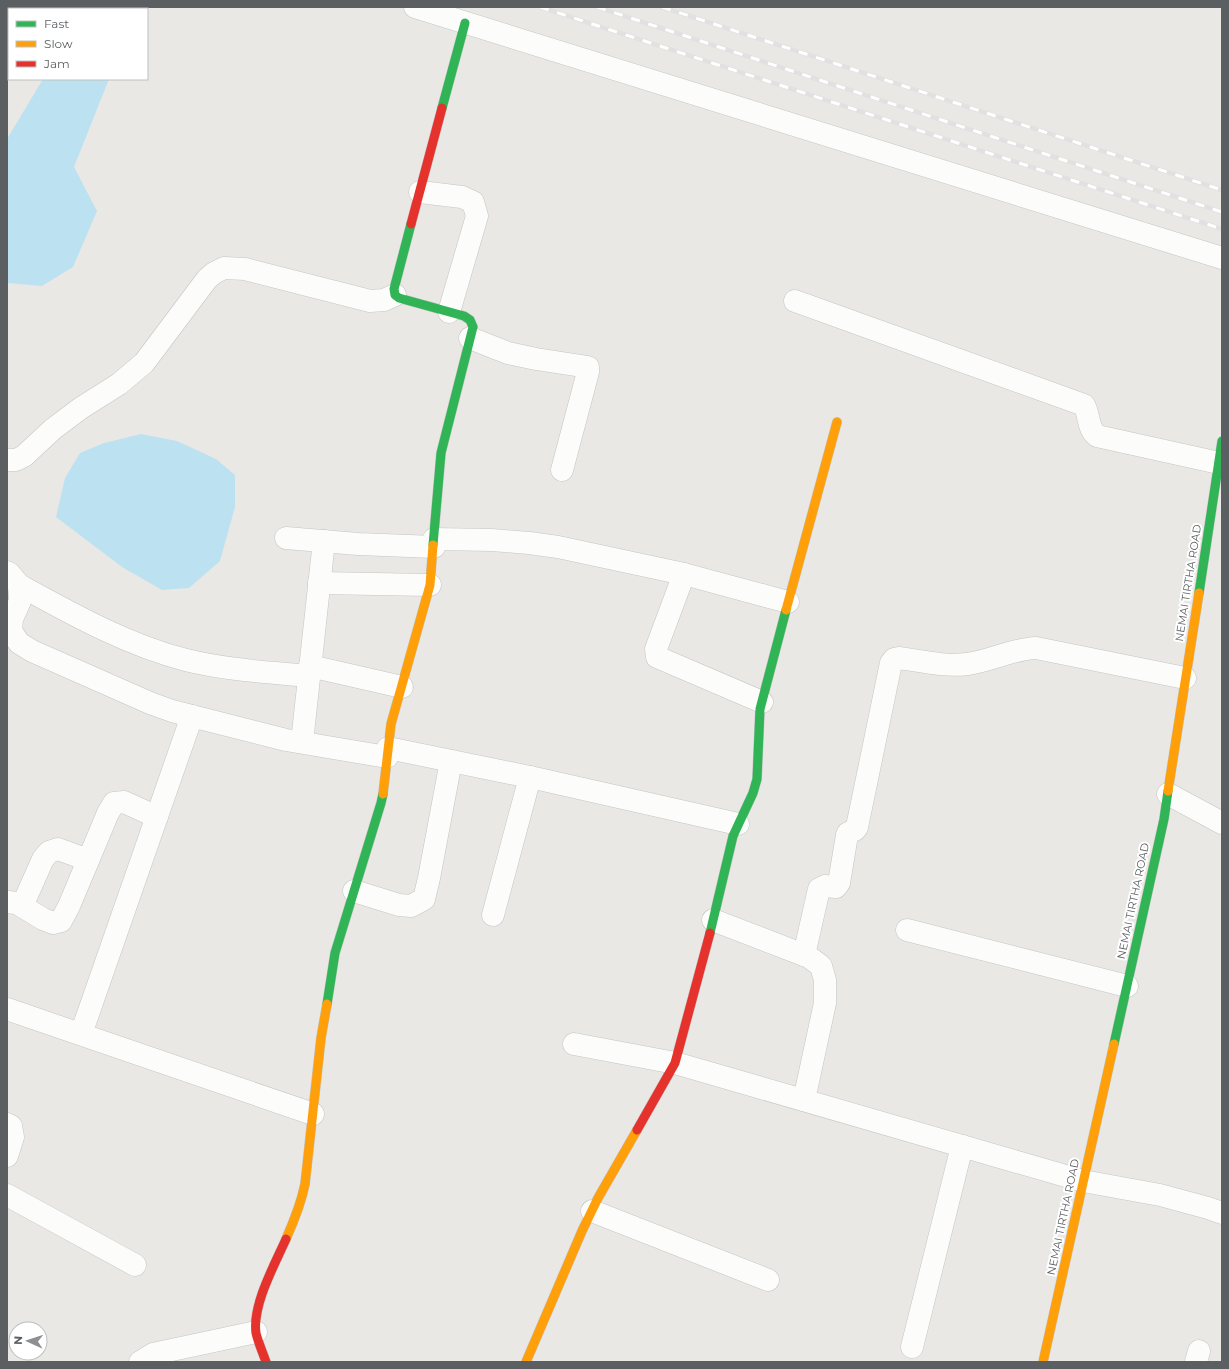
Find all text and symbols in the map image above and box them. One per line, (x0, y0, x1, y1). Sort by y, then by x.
legend (8, 8, 148, 80)
text: Fast (44, 16, 69, 31)
text: Slow (44, 36, 73, 51)
text: Jam (43, 56, 70, 71)
street label: NEMAI TIRTHA ROAD (1172, 523, 1204, 643)
street label: NEMAI TIRTHA ROAD (1114, 842, 1152, 960)
street label: NEMAI TIRTHA ROAD (1044, 1158, 1082, 1276)
north arrow (8, 1321, 48, 1361)
text: N (11, 1336, 25, 1345)

